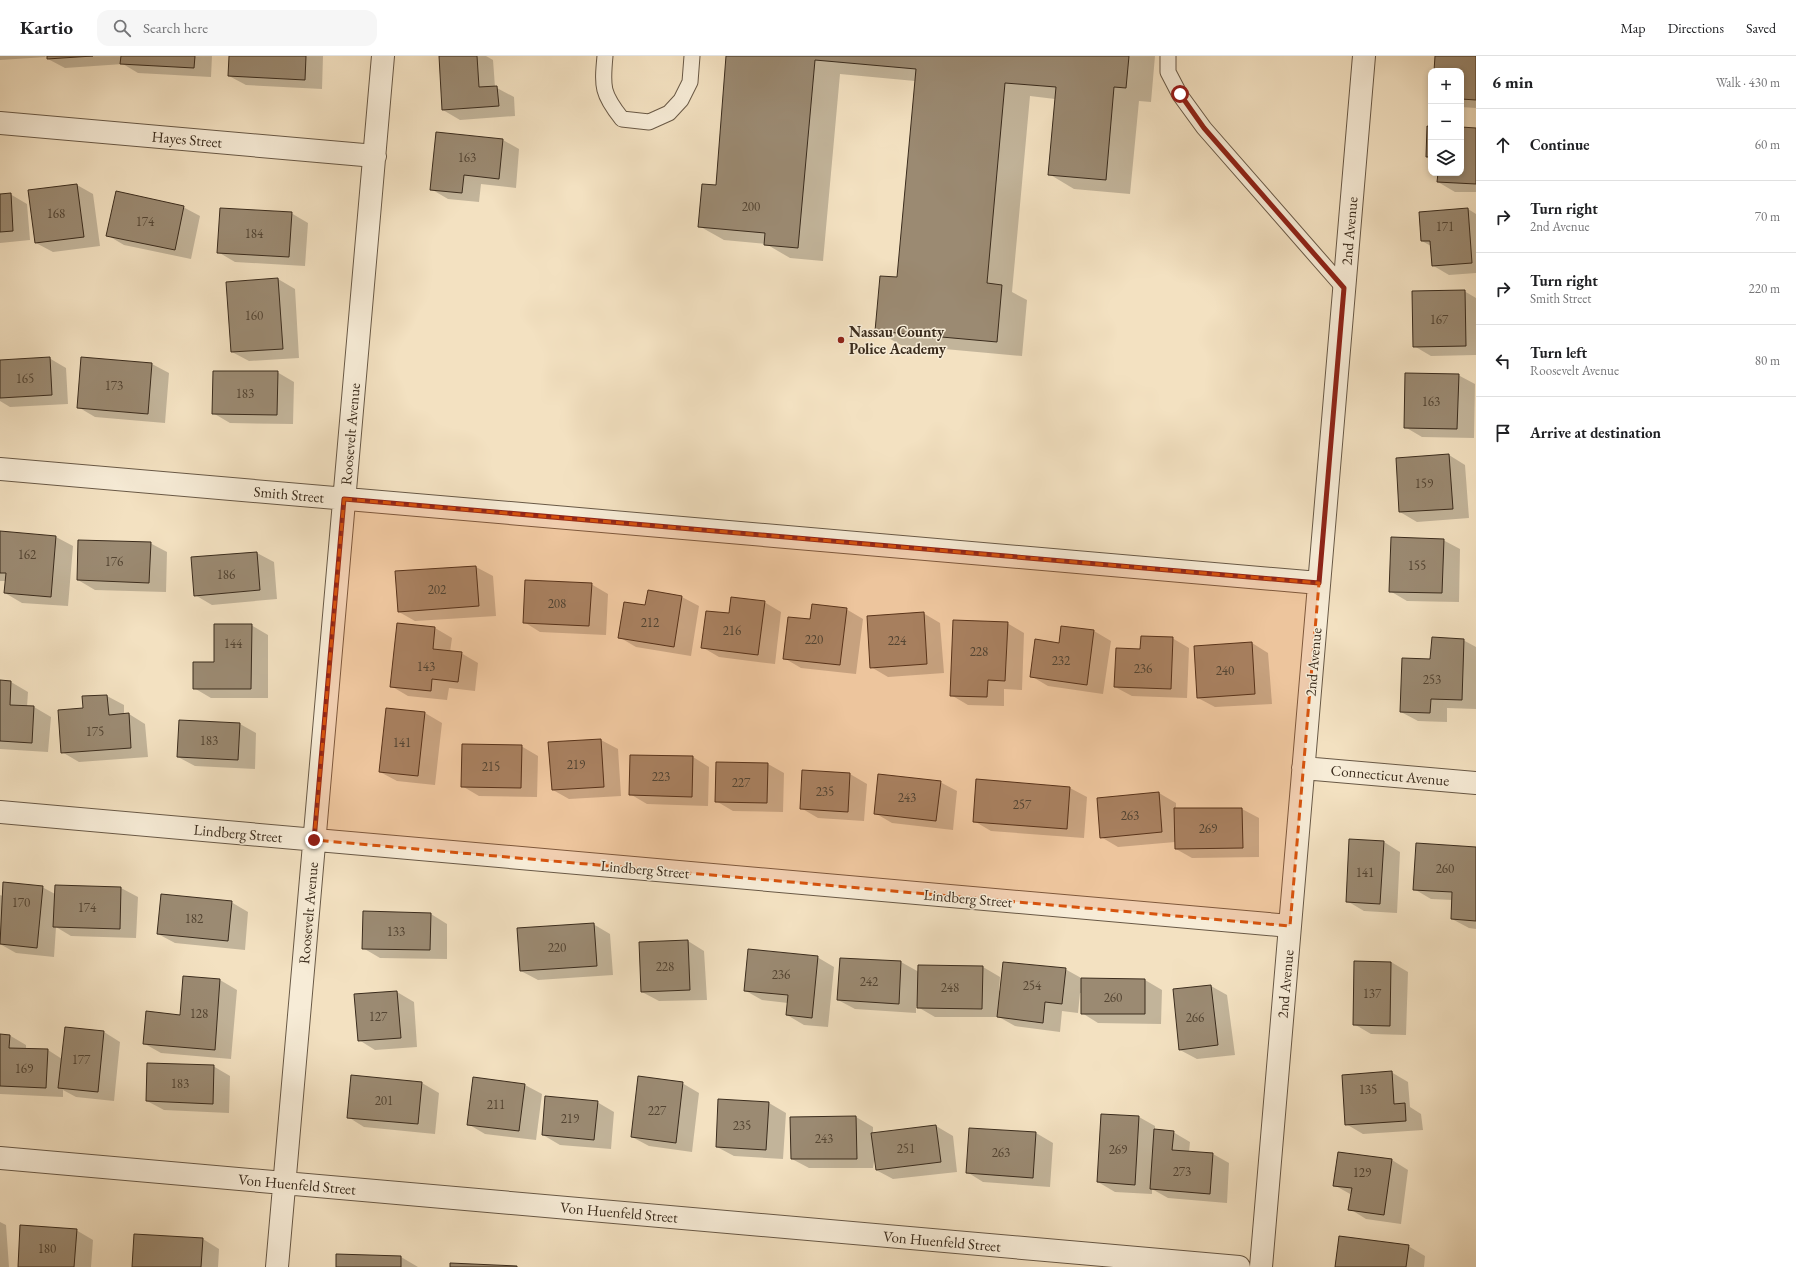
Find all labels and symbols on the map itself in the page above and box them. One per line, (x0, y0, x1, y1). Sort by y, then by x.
route start (1171, 85, 1189, 103)
street label: Hayes Street (151, 126, 223, 152)
house number: 163 (458, 149, 476, 166)
street label: 2nd Avenue (1337, 196, 1361, 266)
house number: 200 (742, 198, 760, 215)
house number: 168 (47, 205, 65, 222)
house number: 174 (136, 213, 155, 230)
house number: 171 (1436, 218, 1454, 235)
house number: 184 (245, 225, 264, 242)
house number: 160 (245, 307, 263, 324)
house number: 167 (1430, 311, 1449, 328)
place label: Nassau County Police Academy (849, 322, 947, 358)
marker: Nassau County Police Academy (836, 335, 846, 345)
house number: 165 (16, 370, 34, 387)
house number: 173 (105, 377, 123, 394)
street label: Roosevelt Avenue (336, 382, 364, 486)
house number: 183 (236, 385, 254, 402)
house number: 163 (1422, 393, 1440, 410)
house number: 159 (1415, 475, 1434, 492)
street label: Smith Street (253, 481, 325, 507)
house number: 162 (18, 546, 37, 563)
house number: 176 (105, 553, 123, 570)
house number: 155 (1408, 557, 1426, 574)
house number: 186 (217, 566, 235, 583)
house number: 202 (428, 581, 447, 598)
house number: 208 (548, 595, 566, 612)
house number: 212 (641, 614, 660, 631)
house number: 216 (723, 622, 741, 639)
street label: 2nd Avenue (1301, 627, 1325, 697)
house number: 220 (805, 631, 823, 648)
house number: 224 (888, 632, 907, 649)
house number: 144 (224, 635, 243, 652)
house number: 228 (970, 643, 988, 660)
house number: 232 (1052, 652, 1071, 669)
house number: 143 (417, 658, 435, 675)
house number: 236 (1134, 660, 1152, 677)
house number: 240 (1216, 662, 1234, 679)
house number: 253 (1423, 671, 1441, 688)
house number: 175 (86, 723, 104, 740)
house number: 183 (200, 732, 218, 749)
house number: 141 (393, 734, 411, 751)
house number: 219 (567, 756, 586, 773)
house number: 215 (482, 758, 500, 775)
street label: Connecticut Avenue (1330, 760, 1450, 790)
house number: 223 (652, 768, 670, 785)
house number: 227 (732, 774, 751, 791)
house number: 235 (816, 783, 834, 800)
house number: 243 (898, 789, 916, 806)
house number: 257 (1013, 796, 1032, 813)
house number: 263 (1121, 807, 1139, 824)
street label: Lindberg Street (193, 820, 283, 846)
house number: 269 (1199, 820, 1218, 837)
route end (305, 831, 323, 849)
street label: Lindberg Street (600, 856, 690, 882)
house number: 260 (1436, 860, 1454, 877)
street label: Roosevelt Avenue (294, 861, 322, 965)
house number: 141 (1356, 864, 1374, 881)
street label: Lindberg Street (923, 885, 1013, 911)
house number: 170 (12, 894, 30, 911)
house number: 174 (78, 899, 97, 916)
house number: 182 (185, 910, 204, 927)
house number: 133 (387, 923, 405, 940)
house number: 220 (548, 939, 566, 956)
street label: 2nd Avenue (1273, 949, 1297, 1019)
house number: 228 (656, 958, 674, 975)
house number: 236 (772, 966, 790, 983)
house number: 242 (860, 973, 879, 990)
house number: 254 (1023, 977, 1042, 994)
house number: 248 (941, 979, 959, 996)
house number: 137 (1363, 985, 1382, 1002)
house number: 260 (1104, 989, 1122, 1006)
house number: 128 (190, 1005, 208, 1022)
house number: 127 (369, 1008, 388, 1025)
house number: 266 (1186, 1009, 1204, 1026)
house number: 177 (72, 1051, 91, 1068)
house number: 169 (15, 1060, 34, 1077)
house number: 183 (171, 1075, 189, 1092)
house number: 135 (1359, 1081, 1377, 1098)
house number: 201 (375, 1092, 393, 1109)
house number: 211 (487, 1096, 505, 1113)
house number: 227 (648, 1102, 667, 1119)
house number: 219 (561, 1110, 580, 1127)
house number: 235 (733, 1117, 751, 1134)
house number: 243 (815, 1130, 833, 1147)
house number: 251 (897, 1140, 915, 1157)
house number: 269 (1109, 1141, 1128, 1158)
house number: 263 (992, 1144, 1010, 1161)
house number: 273 (1173, 1163, 1191, 1180)
house number: 129 (1353, 1164, 1372, 1181)
street label: Von Huenfeld Street (237, 1169, 357, 1199)
street label: Von Huenfeld Street (559, 1197, 679, 1227)
street label: Von Huenfeld Street (882, 1226, 1002, 1256)
house number: 180 (38, 1240, 56, 1257)

